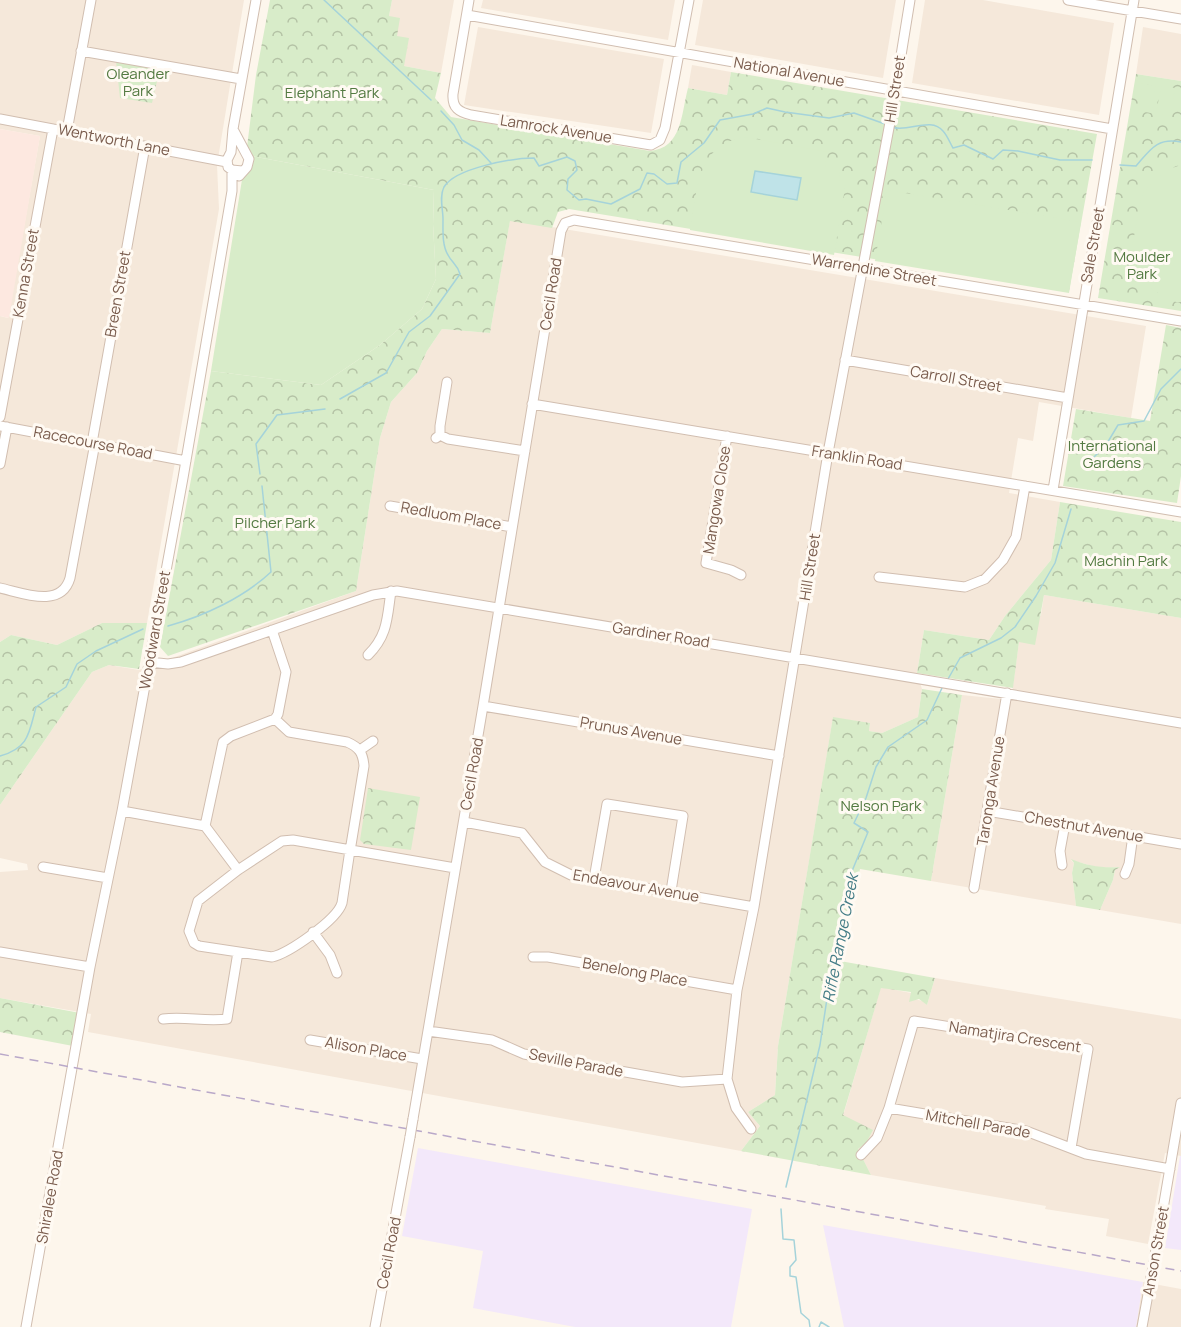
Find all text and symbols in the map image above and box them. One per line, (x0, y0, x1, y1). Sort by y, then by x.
street label: National Avenue (732, 51, 846, 92)
street label: Hill Street (879, 54, 910, 124)
park label: Oleander Park (106, 63, 170, 101)
park label: Elephant Park (285, 82, 380, 103)
street label: Lamrock Avenue (499, 109, 614, 148)
street label: Wentworth Lane (56, 118, 172, 161)
street label: Sale Street (1075, 205, 1110, 285)
street label: Kenna Street (7, 227, 44, 319)
park label: Moulder Park (1114, 246, 1171, 284)
street label: Warrendine Street (810, 248, 938, 291)
street label: Breen Street (100, 249, 135, 339)
street label: Cecil Road (534, 256, 567, 332)
street label: Carroll Street (909, 360, 1004, 397)
street label: Racecourse Road (32, 421, 154, 464)
park label: International Gardens (1068, 435, 1156, 473)
street label: Franklin Road (810, 440, 904, 475)
street label: Mangowa Close (698, 444, 735, 556)
street label: Redluom Place (399, 496, 503, 535)
park label: Pilcher Park (235, 512, 316, 533)
street label: Hill Street (794, 532, 825, 602)
park label: Machin Park (1084, 550, 1168, 571)
street label: Woodward Street (134, 569, 175, 691)
street label: Gardiner Road (611, 616, 711, 653)
street label: Prunus Avenue (578, 711, 684, 750)
street label: Taronga Avenue (971, 734, 1010, 847)
street label: Cecil Road (455, 736, 488, 812)
park label: Nelson Park (840, 795, 922, 816)
street label: Chestnut Avenue (1023, 806, 1145, 847)
street label: Endeavour Avenue (571, 864, 701, 907)
water label: Rifle Range Creek (817, 870, 864, 1004)
street label: Benelong Place (581, 952, 689, 991)
street label: Namatjira Crescent (947, 1016, 1083, 1057)
street label: Alison Place (323, 1031, 409, 1066)
street label: Seville Parade (527, 1043, 625, 1082)
street label: Mitchell Parade (924, 1104, 1032, 1143)
street label: Shiralee Road (31, 1148, 68, 1245)
street label: Anson Street (1137, 1204, 1174, 1298)
street label: Cecil Road (371, 1215, 406, 1291)

